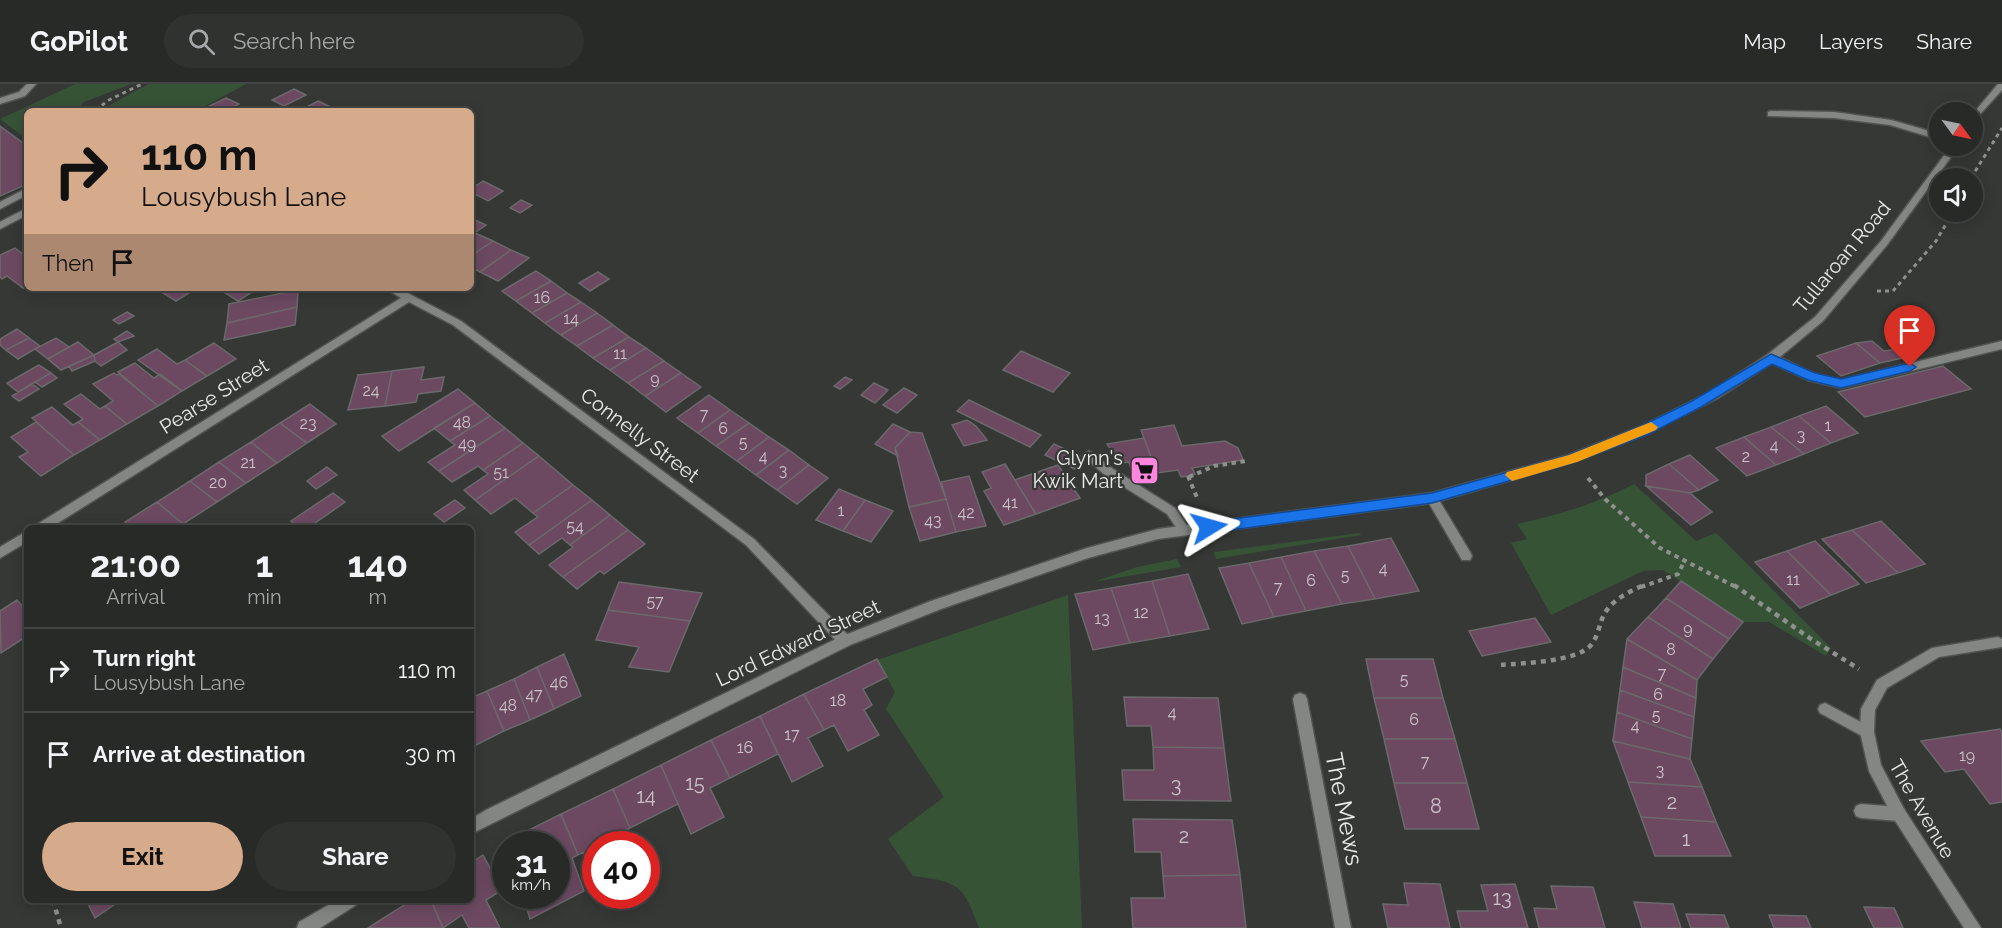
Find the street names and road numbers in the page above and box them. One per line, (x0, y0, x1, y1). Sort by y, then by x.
street label: Tullaroan Road (1788, 196, 1896, 318)
street label: Pearse Street (155, 353, 273, 439)
street label: Connelly Street (576, 383, 704, 488)
street label: Lord Edward Street (712, 594, 884, 692)
street label: The Mews (1319, 750, 1370, 868)
street label: The Avenue (1884, 755, 1960, 863)

